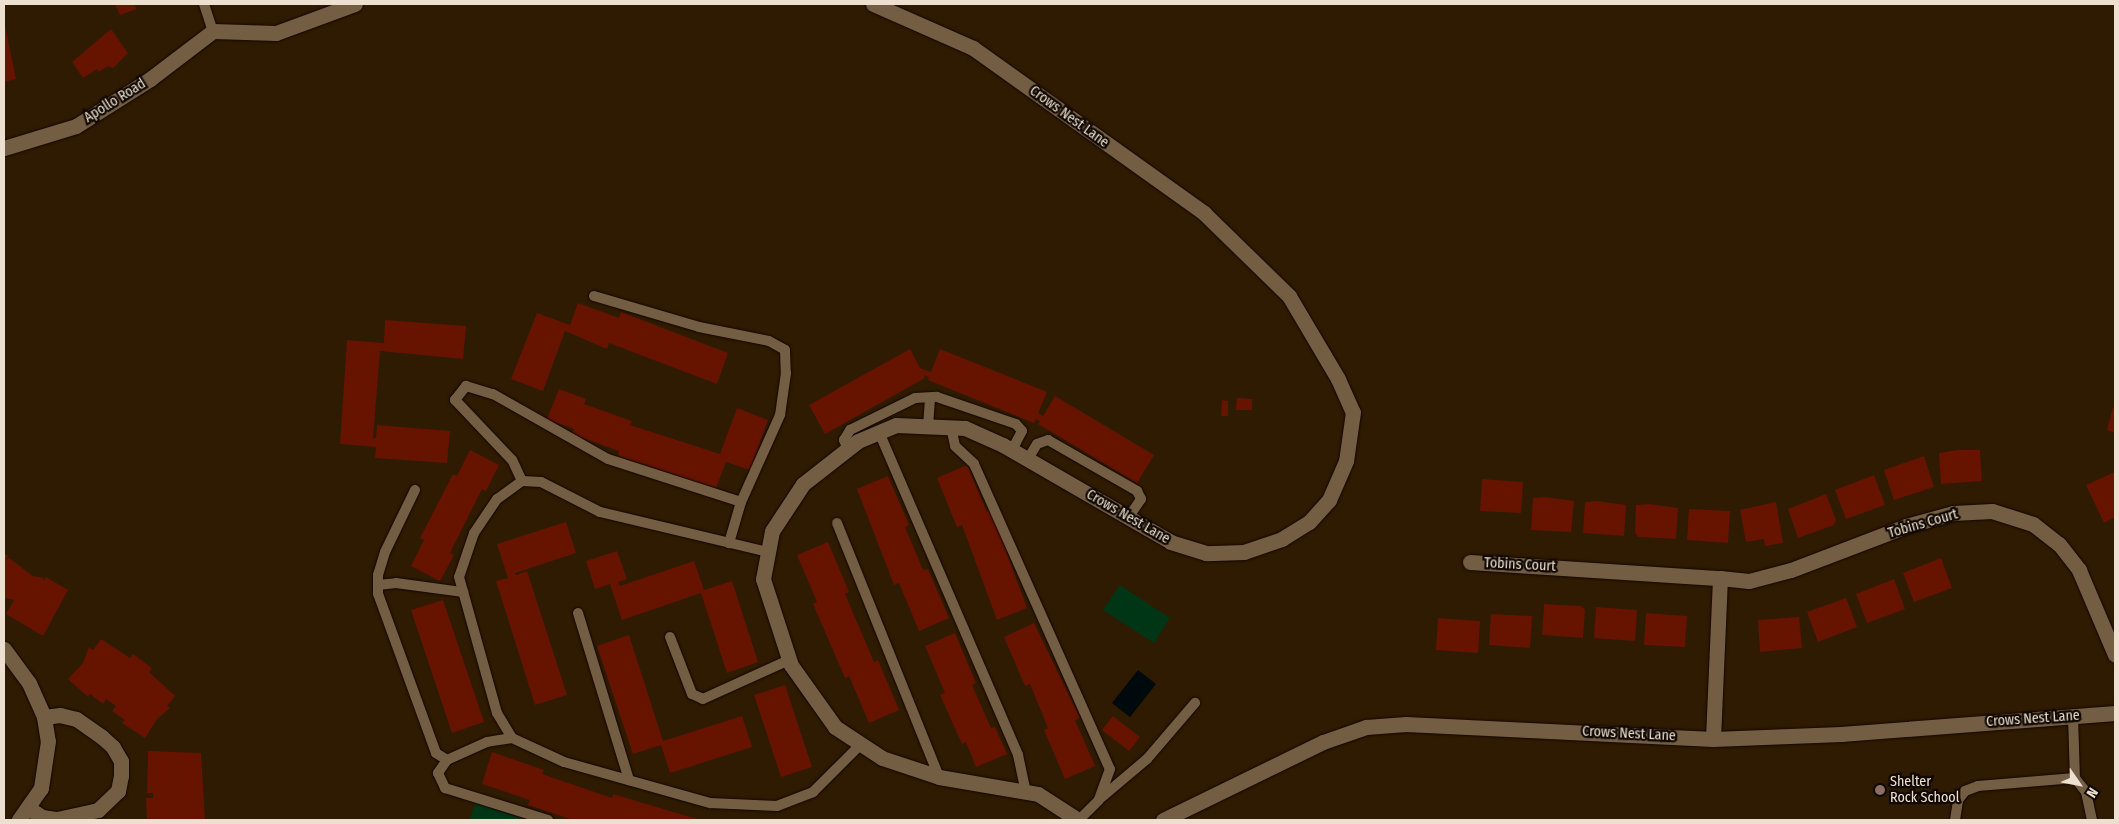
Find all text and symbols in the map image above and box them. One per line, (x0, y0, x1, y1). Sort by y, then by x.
street label: Apollo Road (81, 76, 149, 126)
street label: Crows Nest Lane (1026, 83, 1112, 151)
street label: Crows Nest Lane (1083, 486, 1173, 548)
street label: Tobins Court (1886, 506, 1960, 542)
street label: Tobins Court (1484, 555, 1556, 575)
street label: Crows Nest Lane (1986, 707, 2080, 731)
street label: Crows Nest Lane (1582, 723, 1676, 745)
north arrow (2054, 759, 2104, 809)
place label: Shelter Rock School (1890, 774, 1959, 806)
marker: Shelter Rock School (1874, 784, 1886, 796)
text: N (2083, 784, 2101, 801)

